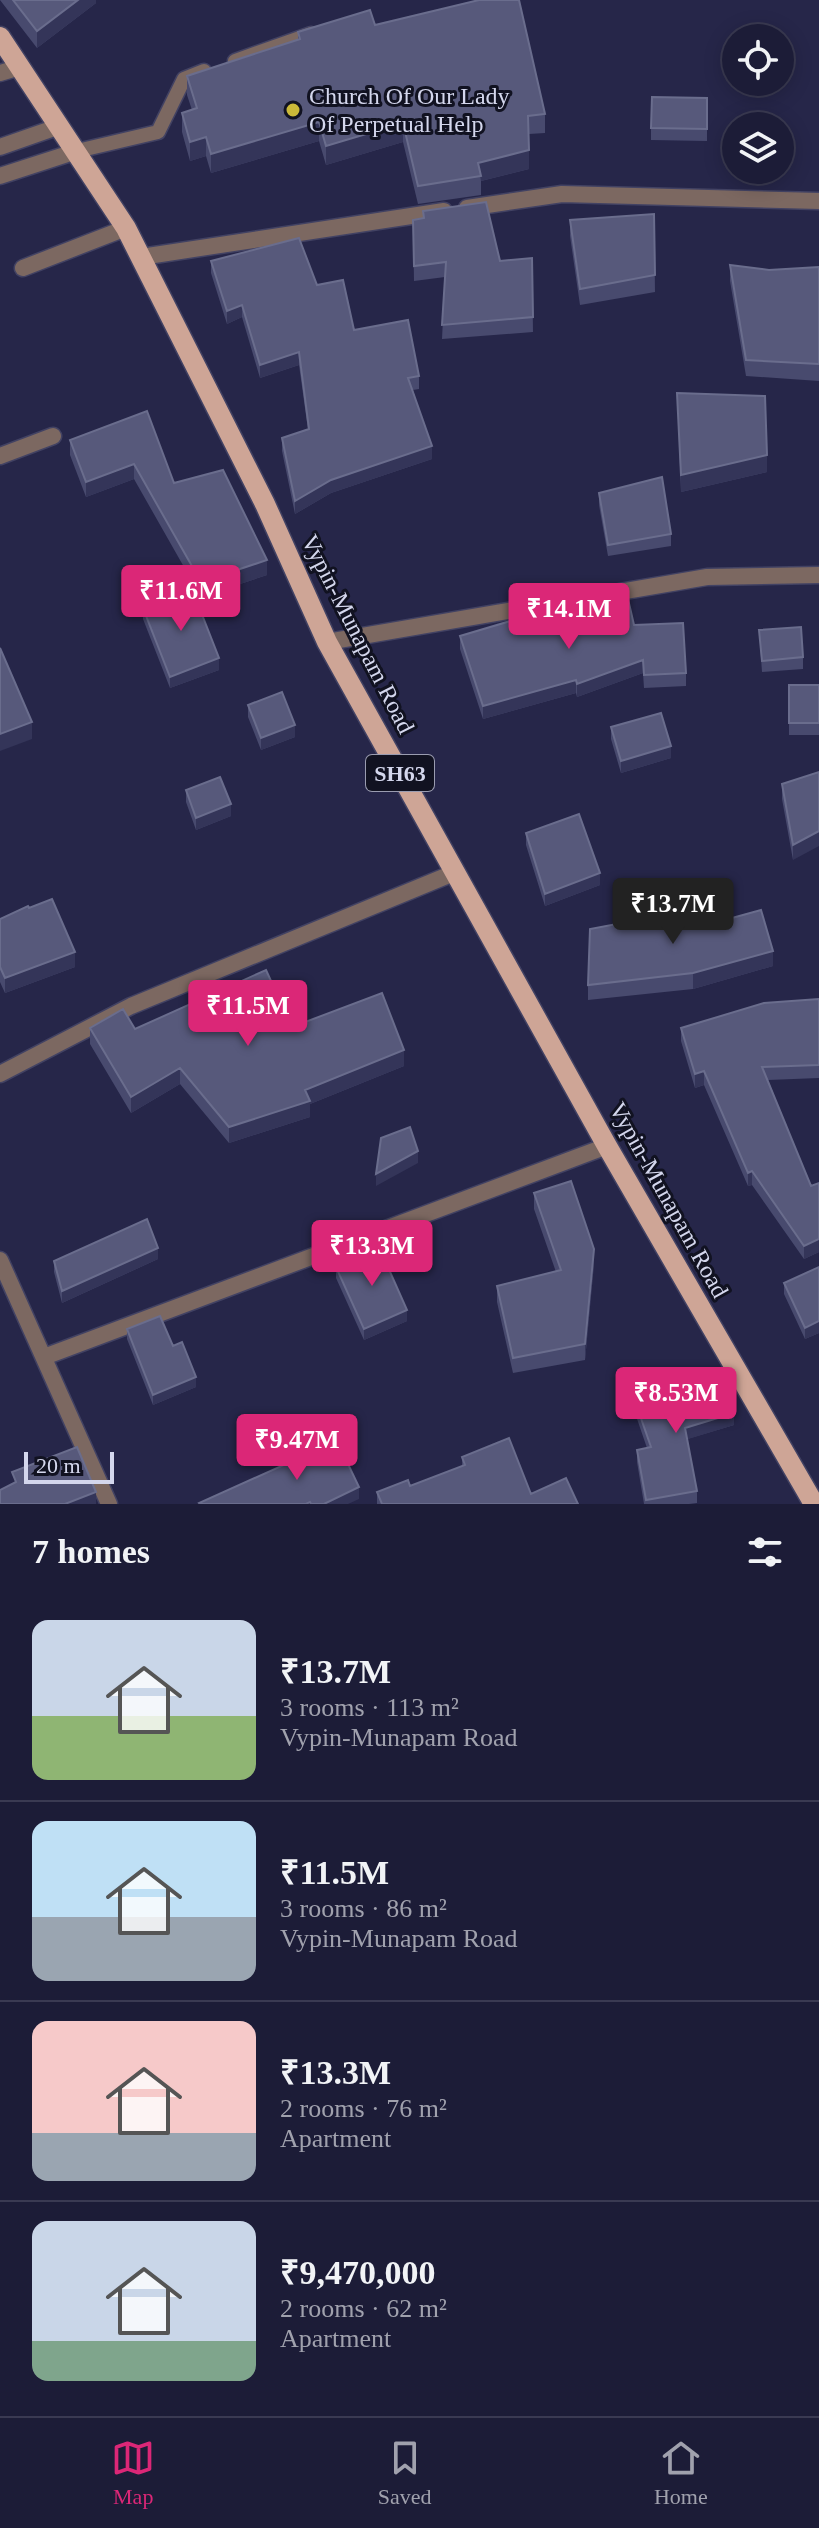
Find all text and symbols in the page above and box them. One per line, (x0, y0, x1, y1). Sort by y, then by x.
map controls (722, 24, 794, 184)
button: locate (722, 24, 794, 96)
place label: Church Of Our Lady Of Perpetual Help (309, 83, 510, 137)
marker: Church Of Our Lady Of Perpetual Help (284, 101, 302, 119)
button: layers (722, 112, 794, 184)
street label: Vypin-Munapam Road (297, 530, 419, 738)
pin: ₹11.6M (116, 565, 246, 633)
text: ₹11.6M (139, 576, 223, 605)
pin: ₹14.1M (504, 583, 634, 651)
text: ₹14.1M (527, 594, 611, 623)
road number: SH63 (366, 755, 434, 791)
pin: ₹13.7M (608, 878, 738, 946)
text: ₹13.7M (631, 889, 715, 918)
pin: ₹11.5M (183, 980, 313, 1048)
text: ₹11.5M (206, 991, 290, 1020)
street label: Vypin-Munapam Road (604, 1098, 734, 1302)
pin: ₹13.3M (307, 1220, 437, 1288)
text: ₹13.3M (330, 1231, 414, 1260)
pin: ₹8.53M (611, 1367, 741, 1435)
text: ₹8.53M (634, 1378, 718, 1407)
pin: ₹9.47M (232, 1414, 362, 1482)
text: ₹9.47M (255, 1425, 339, 1454)
scale bar (24, 1448, 114, 1484)
text: 20 m (36, 1453, 81, 1478)
icon: filters (743, 1530, 787, 1574)
text: 7 homes (32, 1533, 150, 1570)
icon: home (96, 1652, 192, 1748)
text: ₹13.7M (280, 1653, 391, 1690)
text: 3 rooms · 113 m² (280, 1693, 459, 1722)
text: Vypin-Munapam Road (280, 1723, 518, 1752)
icon: home (96, 1853, 192, 1949)
text: ₹11.5M (280, 1854, 389, 1891)
text: 3 rooms · 86 m² (280, 1894, 447, 1923)
text: Vypin-Munapam Road (280, 1924, 518, 1953)
icon: home (96, 2053, 192, 2149)
text: ₹13.3M (280, 2054, 391, 2091)
text: 2 rooms · 76 m² (280, 2094, 447, 2123)
text: Apartment (280, 2124, 391, 2153)
icon: home (96, 2253, 192, 2349)
text: ₹9,470,000 (280, 2254, 435, 2291)
text: 2 rooms · 62 m² (280, 2294, 447, 2323)
text: Apartment (280, 2324, 391, 2353)
tab: Map (111, 2436, 155, 2510)
tab: Saved (378, 2436, 431, 2510)
tab: Home (654, 2436, 708, 2510)

